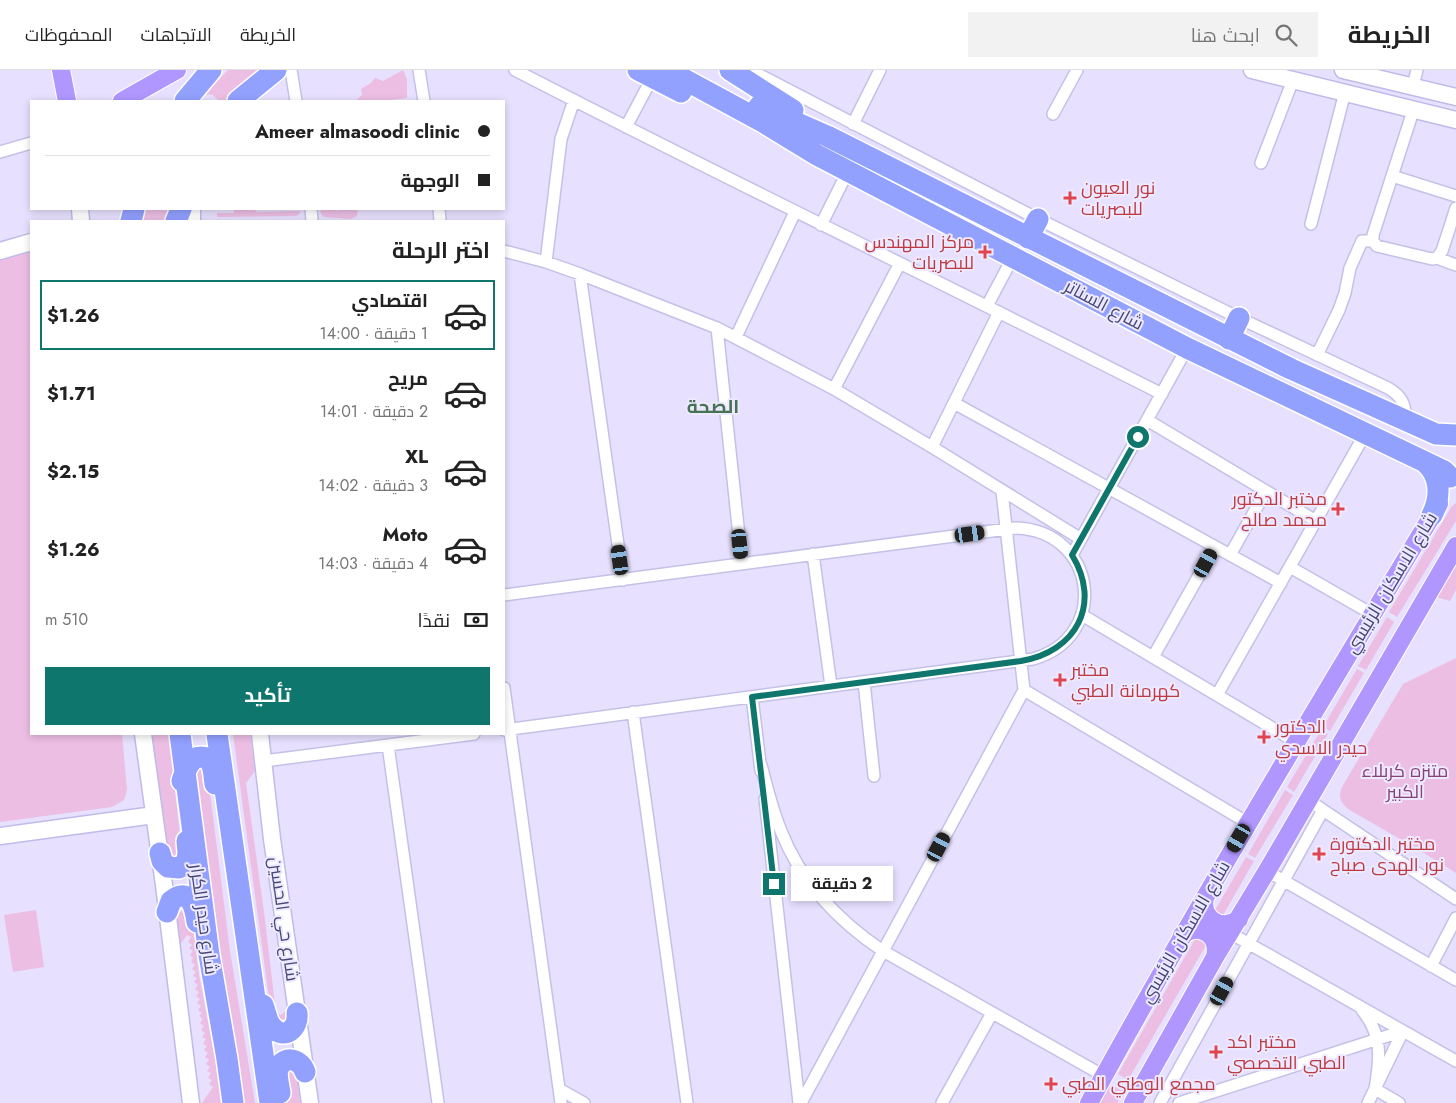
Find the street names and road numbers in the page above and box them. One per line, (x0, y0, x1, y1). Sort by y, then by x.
street label: شارع السناتر (1059, 273, 1148, 337)
street label: شارع الاسكان الرئيسي (1338, 507, 1444, 659)
street label: شارع حي الحسين (261, 855, 306, 983)
street label: شارع الاسكان الرئيسي (1133, 856, 1237, 1008)
street label: شارع حيدر الكرار (183, 861, 225, 976)

